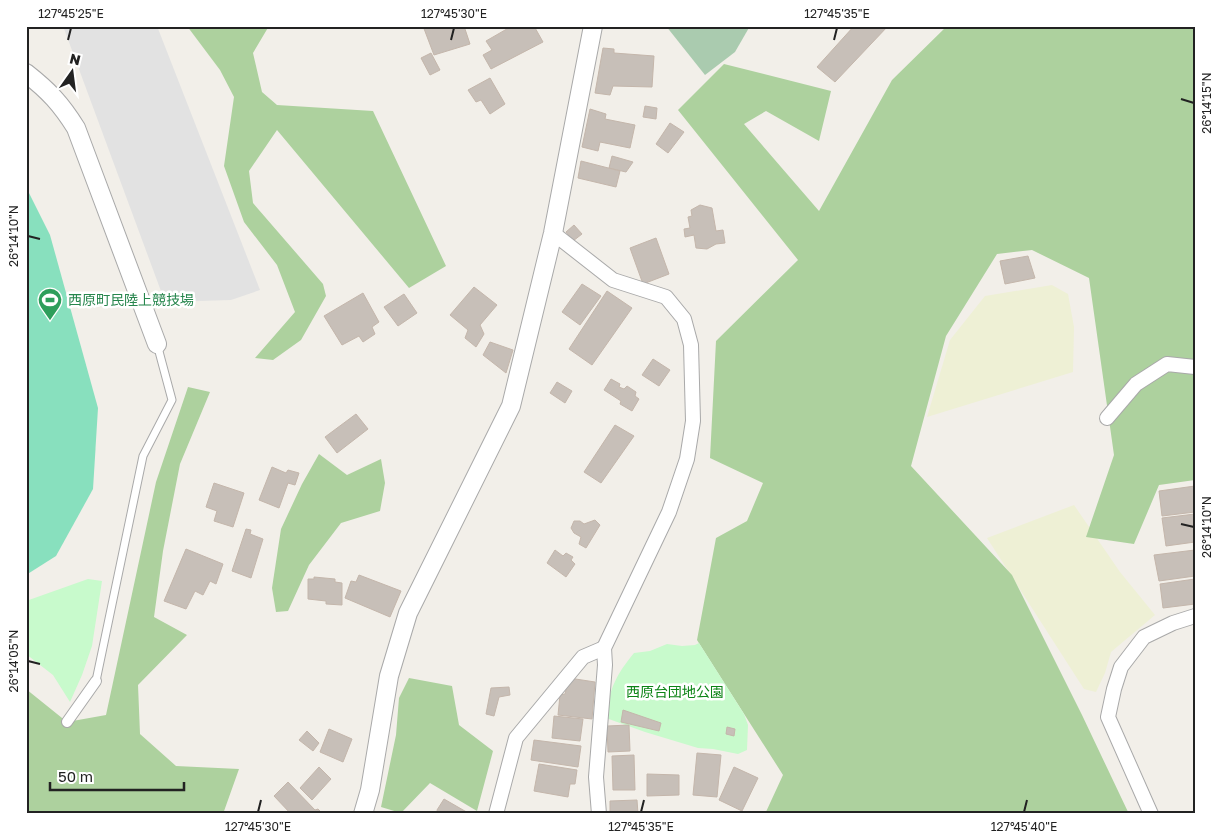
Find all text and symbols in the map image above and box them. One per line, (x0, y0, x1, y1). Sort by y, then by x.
text: 127°45'25"E (38, 6, 104, 21)
text: 127°45'30"E (421, 6, 487, 21)
text: 127°45'35"E (804, 6, 870, 21)
north arrow (48, 48, 98, 98)
text: N (68, 49, 82, 68)
text: 26°14'15"N (1199, 72, 1214, 134)
text: 26°14'10"N (6, 205, 21, 267)
sports icon: 西原町民陸上競技場 (37, 287, 63, 321)
place label: 西原町民陸上競技場 (68, 291, 194, 308)
text: 26°14'10"N (1199, 496, 1214, 558)
text: 26°14'05"N (6, 630, 21, 692)
park label: 西原台団地公園 (626, 683, 724, 700)
scale bar (50, 760, 184, 792)
text: 50 m (58, 767, 93, 785)
text: 127°45'30"E (225, 819, 291, 834)
text: 127°45'35"E (608, 819, 674, 834)
text: 127°45'40"E (991, 819, 1057, 834)

